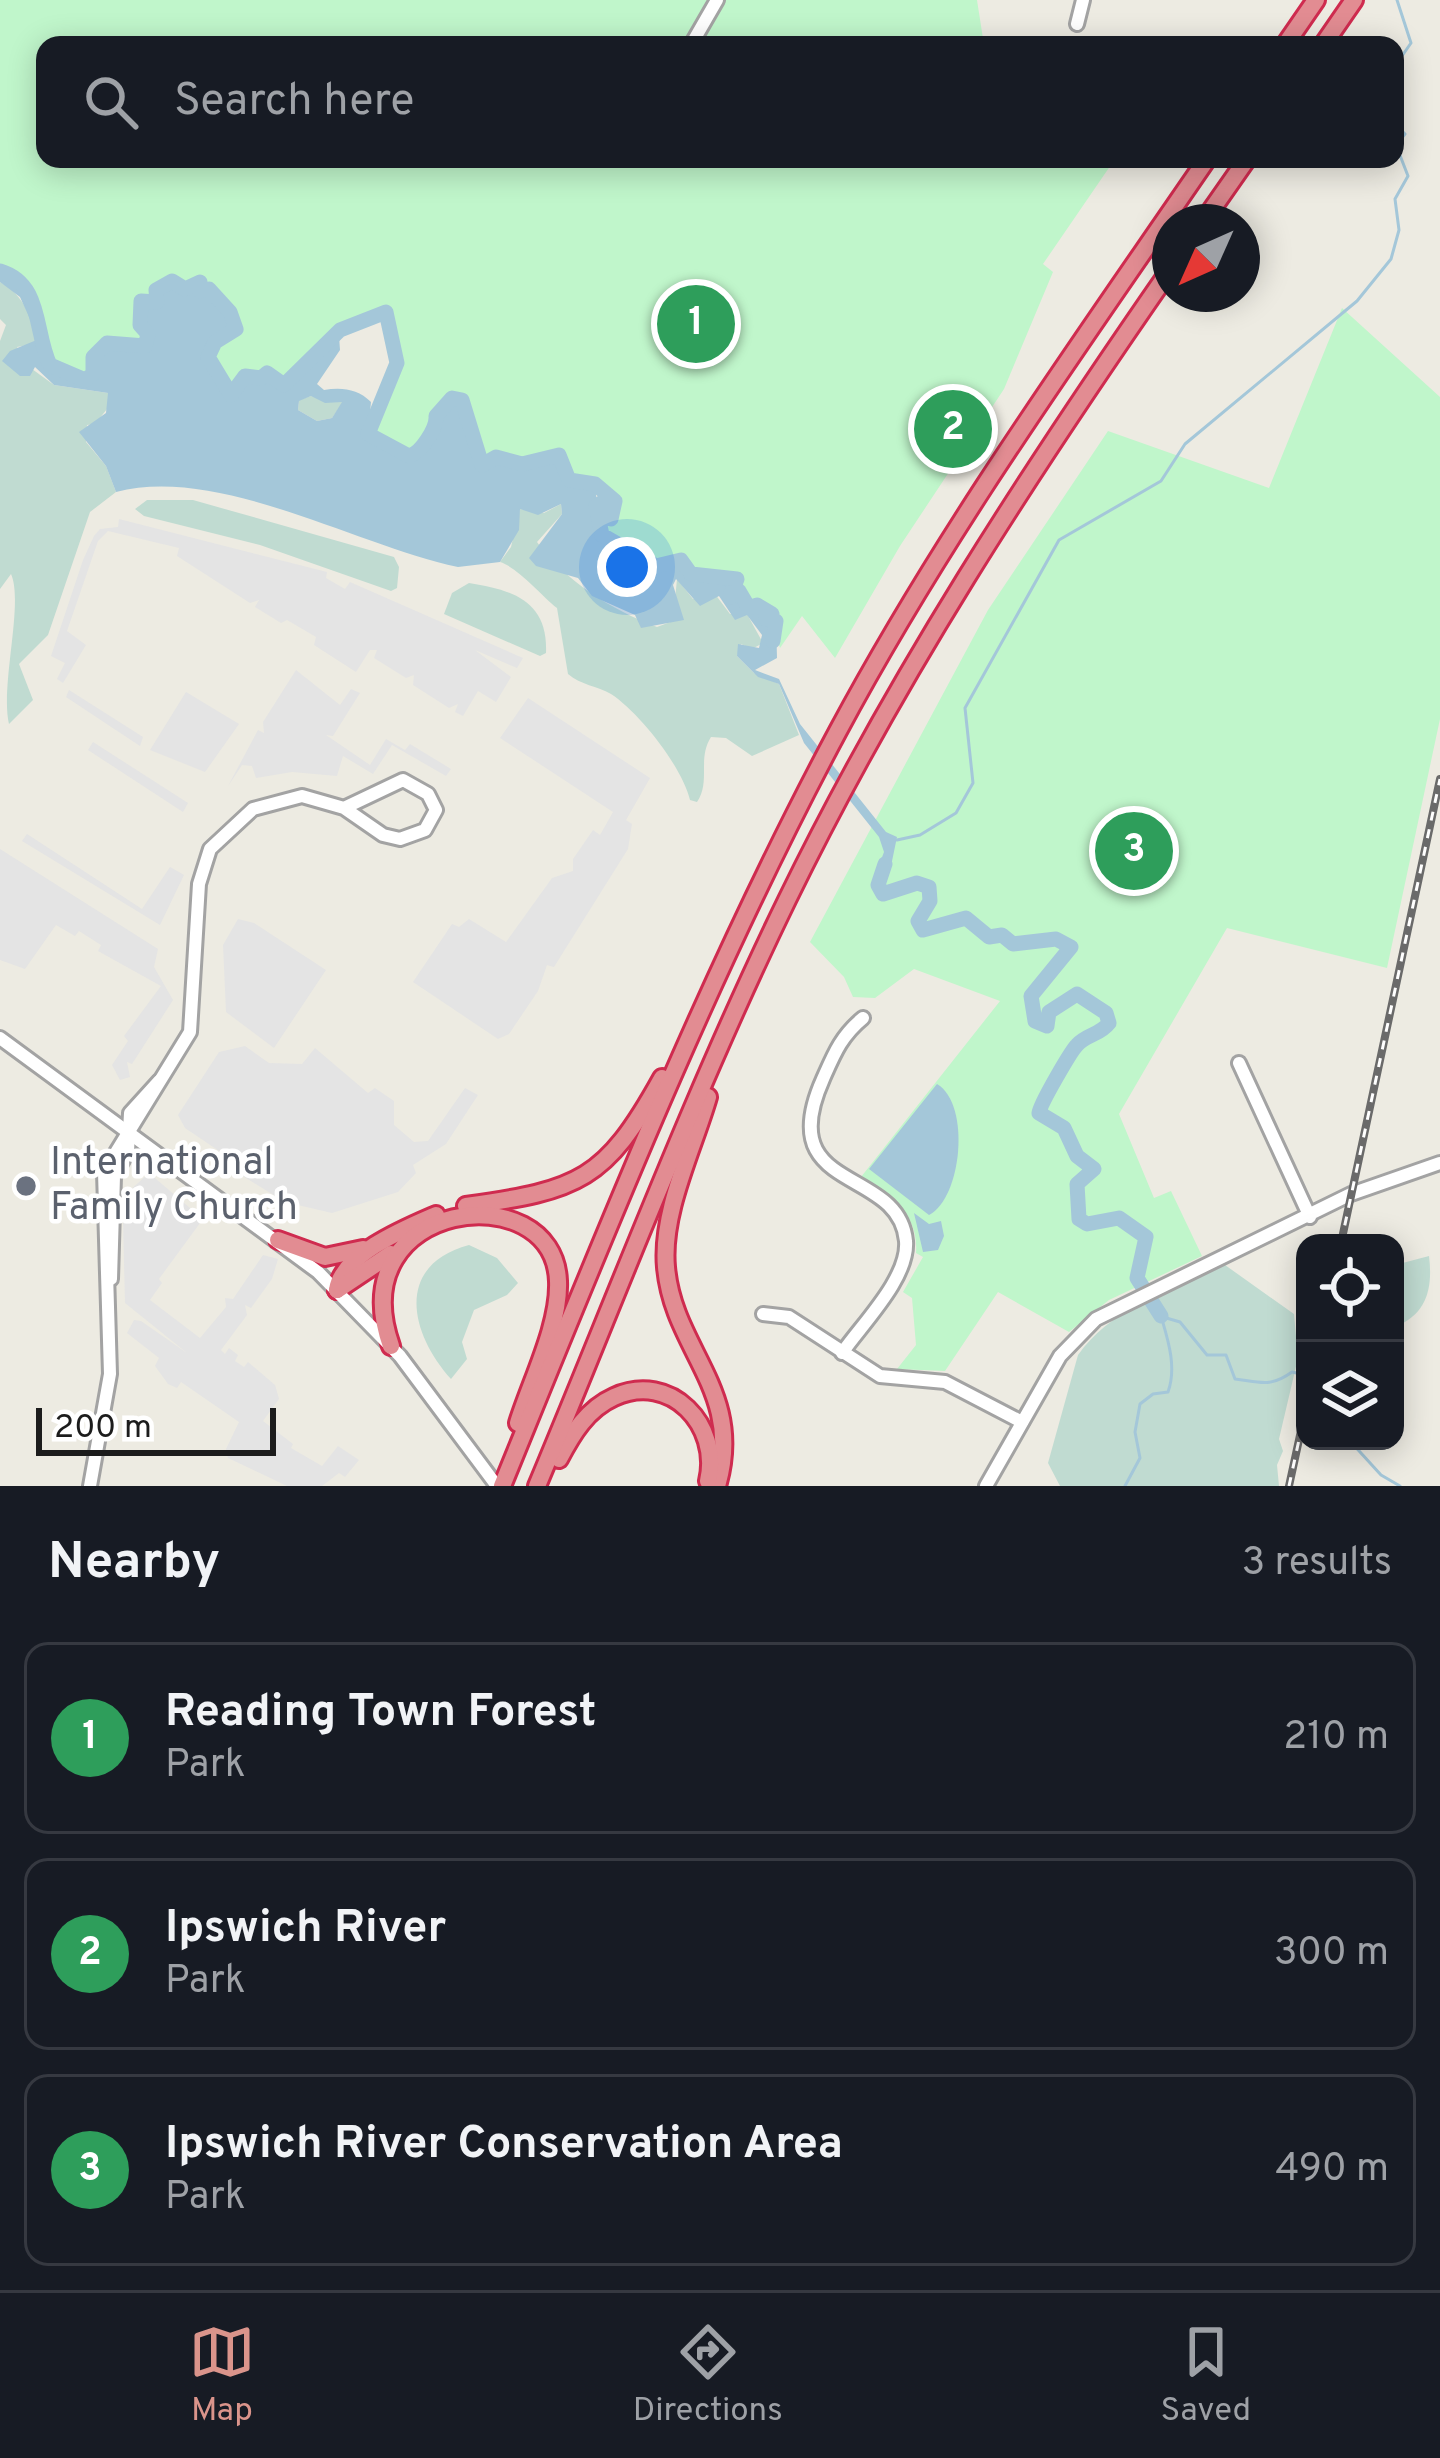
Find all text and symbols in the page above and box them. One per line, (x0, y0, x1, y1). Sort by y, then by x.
search box (36, 36, 1404, 168)
icon: search (78, 69, 144, 135)
text: Search here (174, 74, 414, 131)
north arrow (1152, 204, 1260, 312)
pin: 1 (657, 279, 735, 369)
pin: 2 (914, 384, 992, 474)
your location (597, 537, 657, 597)
pin: 3 (1095, 806, 1173, 896)
place label: International Family Church (50, 1140, 298, 1234)
marker: International Family Church (13, 1173, 39, 1199)
map controls (1296, 1234, 1404, 1450)
button: locate (1296, 1234, 1404, 1342)
button: layers (1296, 1342, 1404, 1450)
scale bar (36, 1402, 276, 1455)
text: 200 m (54, 1408, 152, 1450)
text: Nearby (48, 1532, 220, 1597)
text: 3 results (1242, 1540, 1392, 1589)
text: Reading Town Forest (165, 1685, 596, 1742)
text: 1 (82, 1714, 98, 1763)
text: 210 m (1283, 1714, 1389, 1763)
text: Park (165, 1742, 246, 1791)
text: Ipswich River (165, 1901, 446, 1958)
text: 2 (78, 1930, 102, 1979)
text: 300 m (1274, 1930, 1389, 1979)
text: Park (165, 1958, 246, 2007)
text: Ipswich River Conservation Area (165, 2117, 843, 2174)
text: 3 (78, 2146, 102, 2195)
text: 490 m (1275, 2146, 1389, 2195)
text: Park (165, 2174, 246, 2223)
tab: Map (189, 2319, 255, 2433)
tab: Directions (633, 2319, 783, 2433)
tab: Saved (1160, 2319, 1251, 2433)

